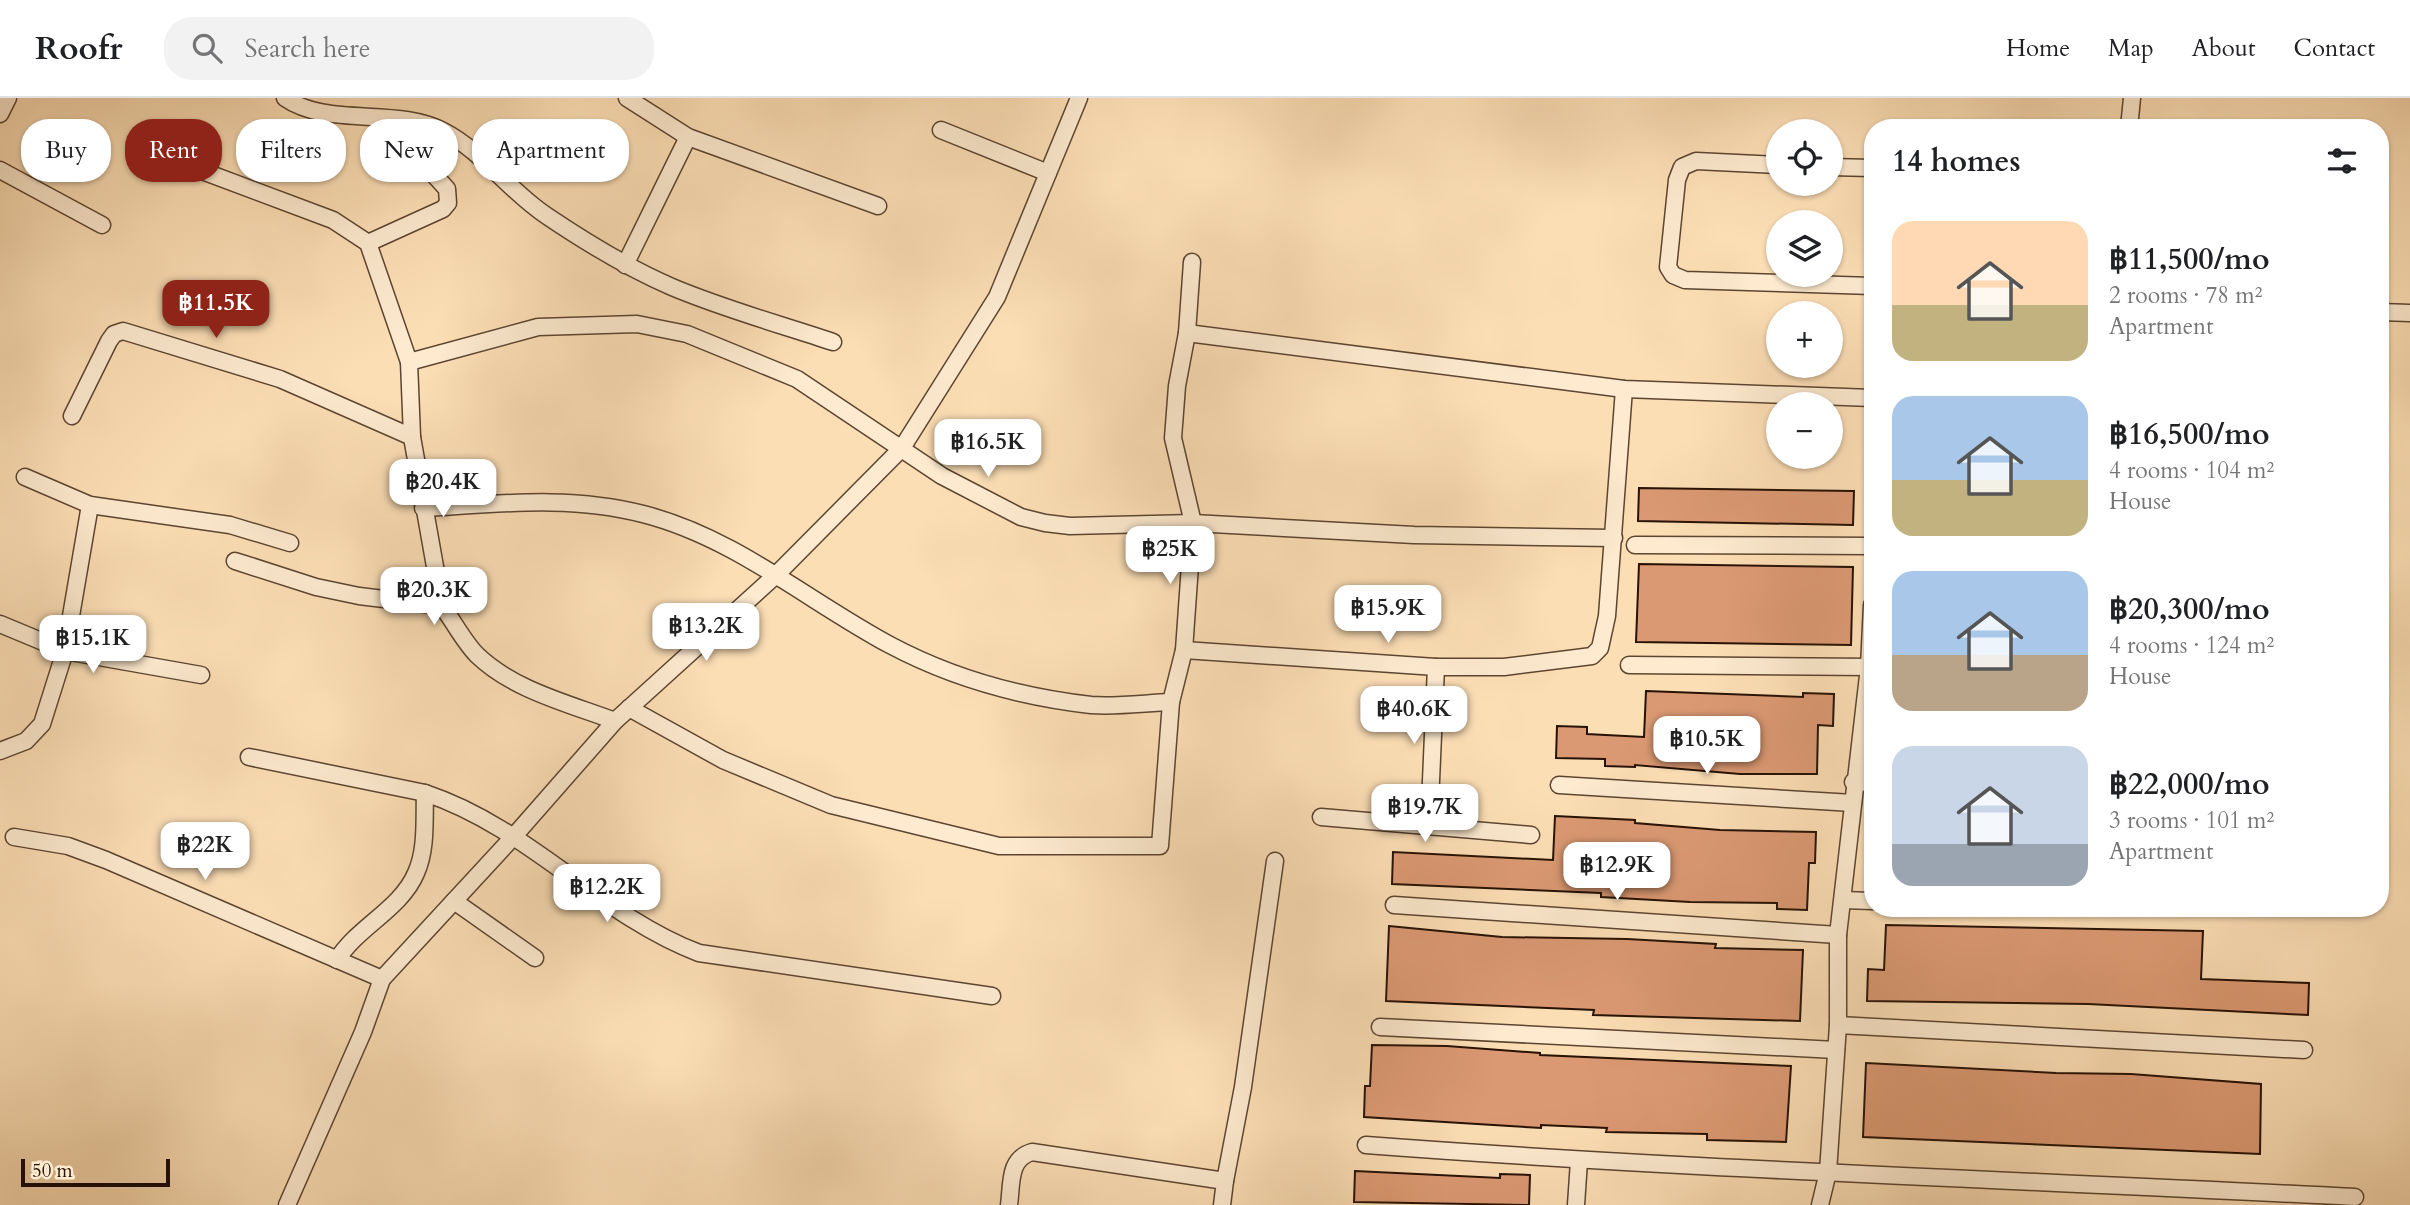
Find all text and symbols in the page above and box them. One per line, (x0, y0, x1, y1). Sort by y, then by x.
search box (164, 17, 654, 80)
text: Roofr (35, 26, 122, 71)
icon: search (188, 29, 226, 67)
text: Search here (244, 31, 370, 66)
text: Home (2006, 32, 2070, 65)
text: Map (2108, 32, 2154, 65)
text: About (2192, 32, 2256, 65)
text: Contact (2294, 32, 2375, 65)
chip: Buy (21, 119, 111, 182)
chip: Rent (125, 119, 222, 182)
chip: Filters (236, 119, 346, 182)
chip: New (360, 119, 458, 182)
chip: Apartment (472, 119, 629, 182)
map controls (1766, 119, 1843, 469)
button: locate (1766, 119, 1843, 196)
text: 14 homes (1892, 141, 2021, 182)
icon: filters (2323, 142, 2361, 180)
button: layers (1766, 210, 1843, 287)
text: ฿11,500/mo (2109, 239, 2269, 280)
icon: home (1948, 249, 2032, 333)
pin: ฿11.5K (159, 280, 273, 340)
text: 2 rooms · 78 m² (2109, 280, 2262, 311)
text: ฿11.5K (178, 287, 254, 318)
button: + (1766, 301, 1843, 378)
text: Apartment (2109, 311, 2213, 342)
button: − (1766, 392, 1843, 469)
text: ฿16,500/mo (2109, 414, 2269, 455)
pin: ฿16.5K (931, 420, 1045, 479)
icon: home (1948, 424, 2032, 508)
text: ฿16.5K (950, 426, 1026, 457)
text: 4 rooms · 104 m² (2109, 455, 2274, 486)
pin: ฿20.4K (386, 460, 500, 519)
text: ฿20.4K (405, 466, 481, 497)
text: House (2109, 486, 2171, 517)
pin: ฿25K (1129, 526, 1211, 586)
text: ฿25K (1142, 533, 1198, 564)
pin: ฿20.3K (377, 568, 491, 627)
text: ฿20.3K (396, 574, 472, 605)
pin: ฿15.9K (1331, 586, 1445, 645)
text: ฿20,300/mo (2109, 589, 2269, 630)
text: ฿15.9K (1350, 592, 1426, 623)
icon: home (1948, 599, 2032, 683)
pin: ฿13.2K (649, 603, 763, 663)
text: ฿13.2K (668, 610, 744, 641)
pin: ฿15.1K (36, 616, 150, 675)
text: ฿15.1K (55, 622, 131, 653)
text: 4 rooms · 124 m² (2109, 630, 2274, 661)
text: House (2109, 661, 2171, 692)
pin: ฿40.6K (1357, 686, 1471, 746)
text: ฿40.6K (1376, 693, 1452, 724)
pin: ฿10.5K (1650, 716, 1764, 776)
text: ฿10.5K (1669, 723, 1745, 754)
text: ฿22,000/mo (2109, 764, 2269, 805)
icon: home (1948, 774, 2032, 858)
pin: ฿19.7K (1368, 784, 1482, 844)
text: ฿19.7K (1387, 791, 1463, 822)
text: 3 rooms · 101 m² (2109, 805, 2274, 836)
pin: ฿22K (164, 822, 246, 882)
text: ฿22K (177, 829, 233, 860)
text: Apartment (2109, 836, 2213, 867)
pin: ฿12.9K (1560, 842, 1674, 902)
text: ฿12.9K (1579, 849, 1655, 880)
pin: ฿12.2K (550, 864, 664, 924)
text: ฿12.2K (569, 871, 645, 902)
scale bar (21, 1156, 170, 1188)
text: 50 m (32, 1158, 73, 1184)

